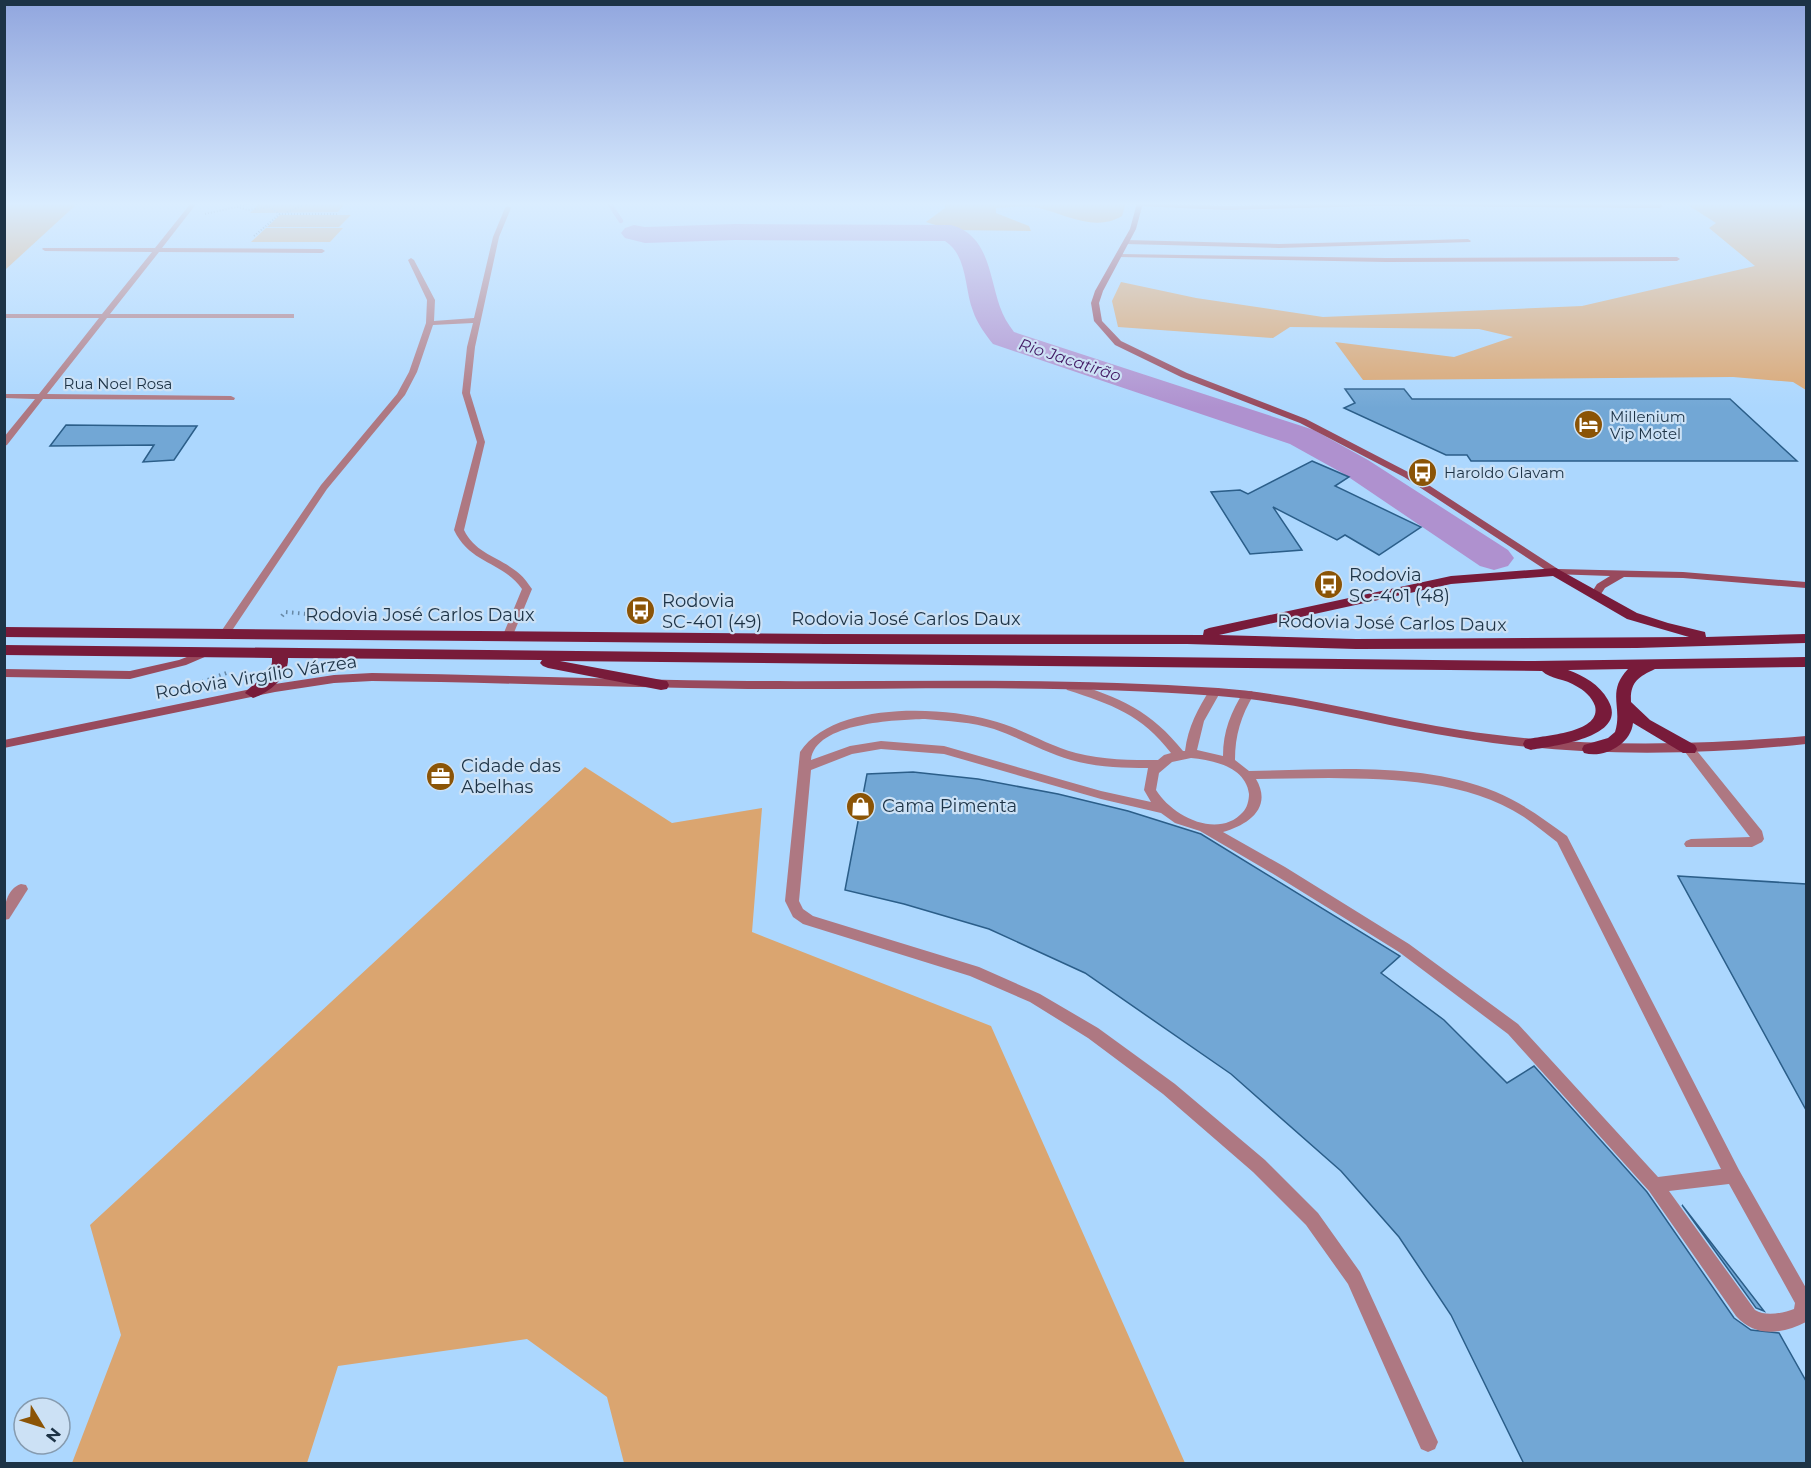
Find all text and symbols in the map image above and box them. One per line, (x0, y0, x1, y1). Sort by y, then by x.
water label: Rio Jacatirão (1016, 335, 1124, 385)
street label: Rua Noel Rosa (64, 374, 172, 393)
place label: Millenium Vip Motel (1610, 407, 1686, 443)
hotel icon: Millenium Vip Motel (1573, 409, 1605, 441)
bus stop icon: Haroldo Glavam (1407, 456, 1439, 488)
place label: Haroldo Glavam (1444, 463, 1565, 482)
place label: Rodovia SC-401 (48) (1349, 564, 1450, 607)
bus stop icon: Rodovia SC-401 (48) (1312, 569, 1344, 601)
place label: Rodovia SC-401 (49) (662, 590, 762, 633)
bus stop icon: Rodovia SC-401 (49) (625, 595, 657, 627)
street label: Rodovia José Carlos Daux (305, 604, 535, 626)
street label: Rodovia José Carlos Daux (791, 608, 1021, 630)
street label: Rodovia José Carlos Daux (1277, 610, 1507, 636)
street label: Rodovia Virgílio Várzea (154, 650, 358, 704)
place label: Cidade das Abelhas (461, 755, 561, 798)
office icon: Cidade das Abelhas (424, 760, 456, 792)
shop icon: Cama Pimenta (845, 790, 877, 822)
place label: Cama Pimenta (882, 795, 1017, 817)
north arrow (12, 1396, 72, 1456)
text: N (42, 1424, 65, 1446)

